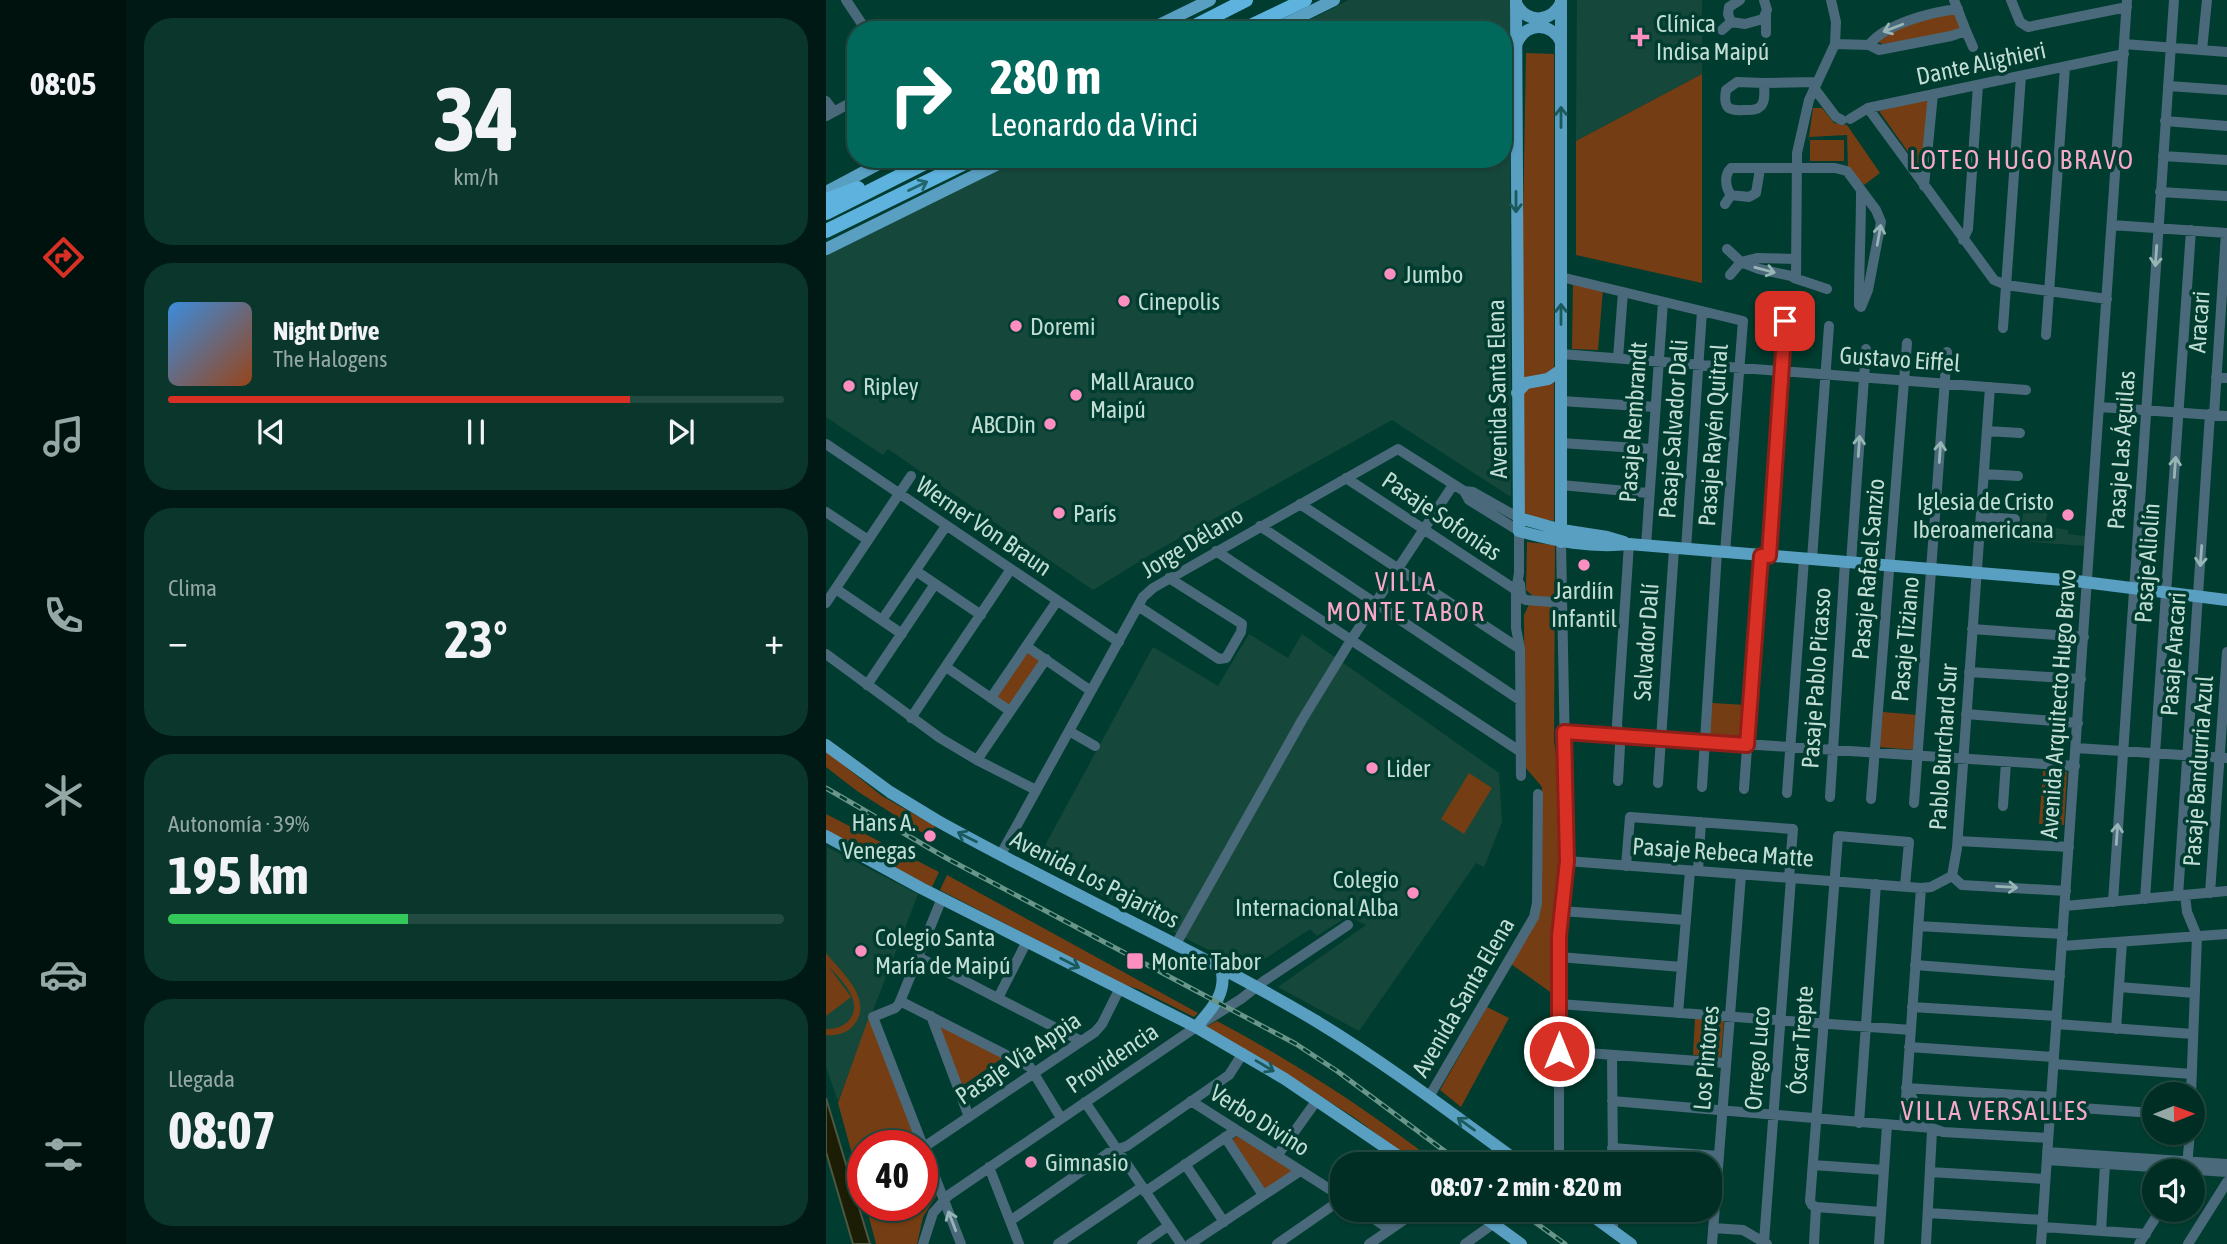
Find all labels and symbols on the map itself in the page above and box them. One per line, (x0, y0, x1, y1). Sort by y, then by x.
place label: Clínica Indisa Maipú (1656, 10, 1769, 65)
one-way arrow (1882, 23, 1904, 36)
marker: Clínica Indisa Maipú (1630, 27, 1650, 47)
street label: Dante Alighieri (1914, 36, 2048, 90)
one-way arrow (1554, 106, 1568, 129)
district label: LOTEO HUGO BRAVO (1909, 145, 2135, 175)
one-way arrow (907, 179, 928, 192)
one-way arrow (1509, 190, 1523, 213)
one-way arrow (1873, 224, 1886, 247)
one-way arrow (2149, 245, 2162, 267)
place label: Jumbo (1404, 261, 1463, 288)
one-way arrow (1754, 265, 1776, 278)
marker: Jumbo (1382, 266, 1398, 282)
place label: Cinepolis (1138, 288, 1220, 315)
street label: Aracari (2183, 290, 2215, 354)
pin (1755, 291, 1815, 351)
marker: Cinepolis (1116, 293, 1132, 309)
street label: Avenida Santa Elena (1482, 299, 1512, 479)
one-way arrow (1554, 303, 1568, 326)
place label: Doremi (1030, 313, 1096, 340)
marker: Doremi (1008, 318, 1024, 334)
street label: Pasaje Salvador Dali (1653, 339, 1693, 519)
street label: Pasaje Rembrandt (1614, 341, 1652, 503)
street label: Gustavo Eiffel (1839, 341, 1962, 377)
street label: Pasaje Rayén Quitral (1693, 342, 1733, 527)
place label: Mall Arauco Maipú (1090, 368, 1195, 423)
street label: Pasaje Las Águilas (2102, 370, 2140, 530)
place label: Ripley (863, 373, 919, 400)
marker: Ripley (841, 378, 857, 394)
marker: Mall Arauco Maipú (1068, 387, 1084, 403)
place label: ABCDin (971, 411, 1036, 438)
marker: ABCDin (1042, 416, 1058, 432)
one-way arrow (1853, 434, 1866, 457)
one-way arrow (1934, 442, 1947, 464)
one-way arrow (2169, 457, 2182, 479)
street label: Pasaje Sofonias (1377, 466, 1507, 566)
street label: Werner Von Braun (911, 471, 1057, 581)
street label: Pasaje Rafael Sanzio (1847, 477, 1889, 661)
place label: Iglesia de Cristo Iberoamericana (1912, 488, 2054, 543)
place label: París (1073, 500, 1117, 527)
street label: Jorge Délano (1136, 501, 1248, 583)
street label: Pasaje Aliolín (2129, 502, 2165, 624)
marker: París (1051, 505, 1067, 521)
marker: Iglesia de Cristo Iberoamericana (2060, 507, 2076, 523)
one-way arrow (2194, 544, 2207, 567)
marker: Jardiín Infantil (1576, 557, 1592, 573)
district label: VILLA MONTE TABOR (1326, 567, 1486, 627)
street label: Avenida Arquitecto Hugo Bravo (2035, 568, 2081, 840)
street label: Pasaje Tiziano (1886, 575, 1924, 703)
place label: Jardiín Infantil (1551, 577, 1618, 632)
street label: Salvador Dalí (1628, 582, 1664, 702)
street label: Pasaje Pablo Picasso (1796, 587, 1836, 769)
street label: Pasaje Aracari (2155, 591, 2191, 717)
street label: Pablo Burchard Sur (1924, 662, 1962, 831)
street label: Pasaje Bandurria Azul (2178, 674, 2218, 867)
place label: Lider (1386, 755, 1431, 782)
marker: Lider (1364, 760, 1380, 776)
place label: Hans A. Venegas (842, 809, 916, 864)
one-way arrow (2111, 823, 2124, 846)
street label: Avenida Los Pajaritos (1006, 825, 1184, 933)
marker: Hans A. Venegas (922, 828, 938, 844)
one-way arrow (957, 829, 977, 843)
street label: Pasaje Rebeca Matte (1631, 832, 1815, 872)
place label: Colegio Internacional Alba (1235, 866, 1399, 921)
one-way arrow (1995, 881, 2018, 894)
marker: Colegio Internacional Alba (1405, 885, 1421, 901)
street label: Avenida Santa Elena (1406, 912, 1520, 1082)
place label: Colegio Santa María de Maipú (875, 924, 1011, 979)
marker: Colegio Santa María de Maipú (853, 943, 869, 959)
place label: Monte Tabor (1151, 948, 1262, 975)
marker: Monte Tabor (1125, 951, 1145, 971)
one-way arrow (1059, 956, 1080, 970)
street label: Óscar Trepte (1784, 985, 1818, 1095)
street label: Los Pintores (1688, 1004, 1724, 1112)
street label: Orrego Luco (1739, 1005, 1775, 1111)
street label: Pasaje Vía Appia (950, 1006, 1086, 1110)
position arrow (1522, 1014, 1596, 1088)
street label: Providencia (1061, 1018, 1163, 1098)
one-way arrow (1254, 1060, 1274, 1074)
street label: Verbo Divino (1205, 1079, 1315, 1161)
north arrow (2142, 1082, 2205, 1144)
district label: VILLA VERSALLES (1901, 1096, 2089, 1126)
one-way arrow (1457, 1117, 1476, 1131)
speed limit sign: 40 (847, 1130, 938, 1221)
place label: Gimnasio (1045, 1149, 1129, 1176)
marker: Gimnasio (1023, 1154, 1039, 1170)
one-way arrow (945, 1211, 957, 1233)

